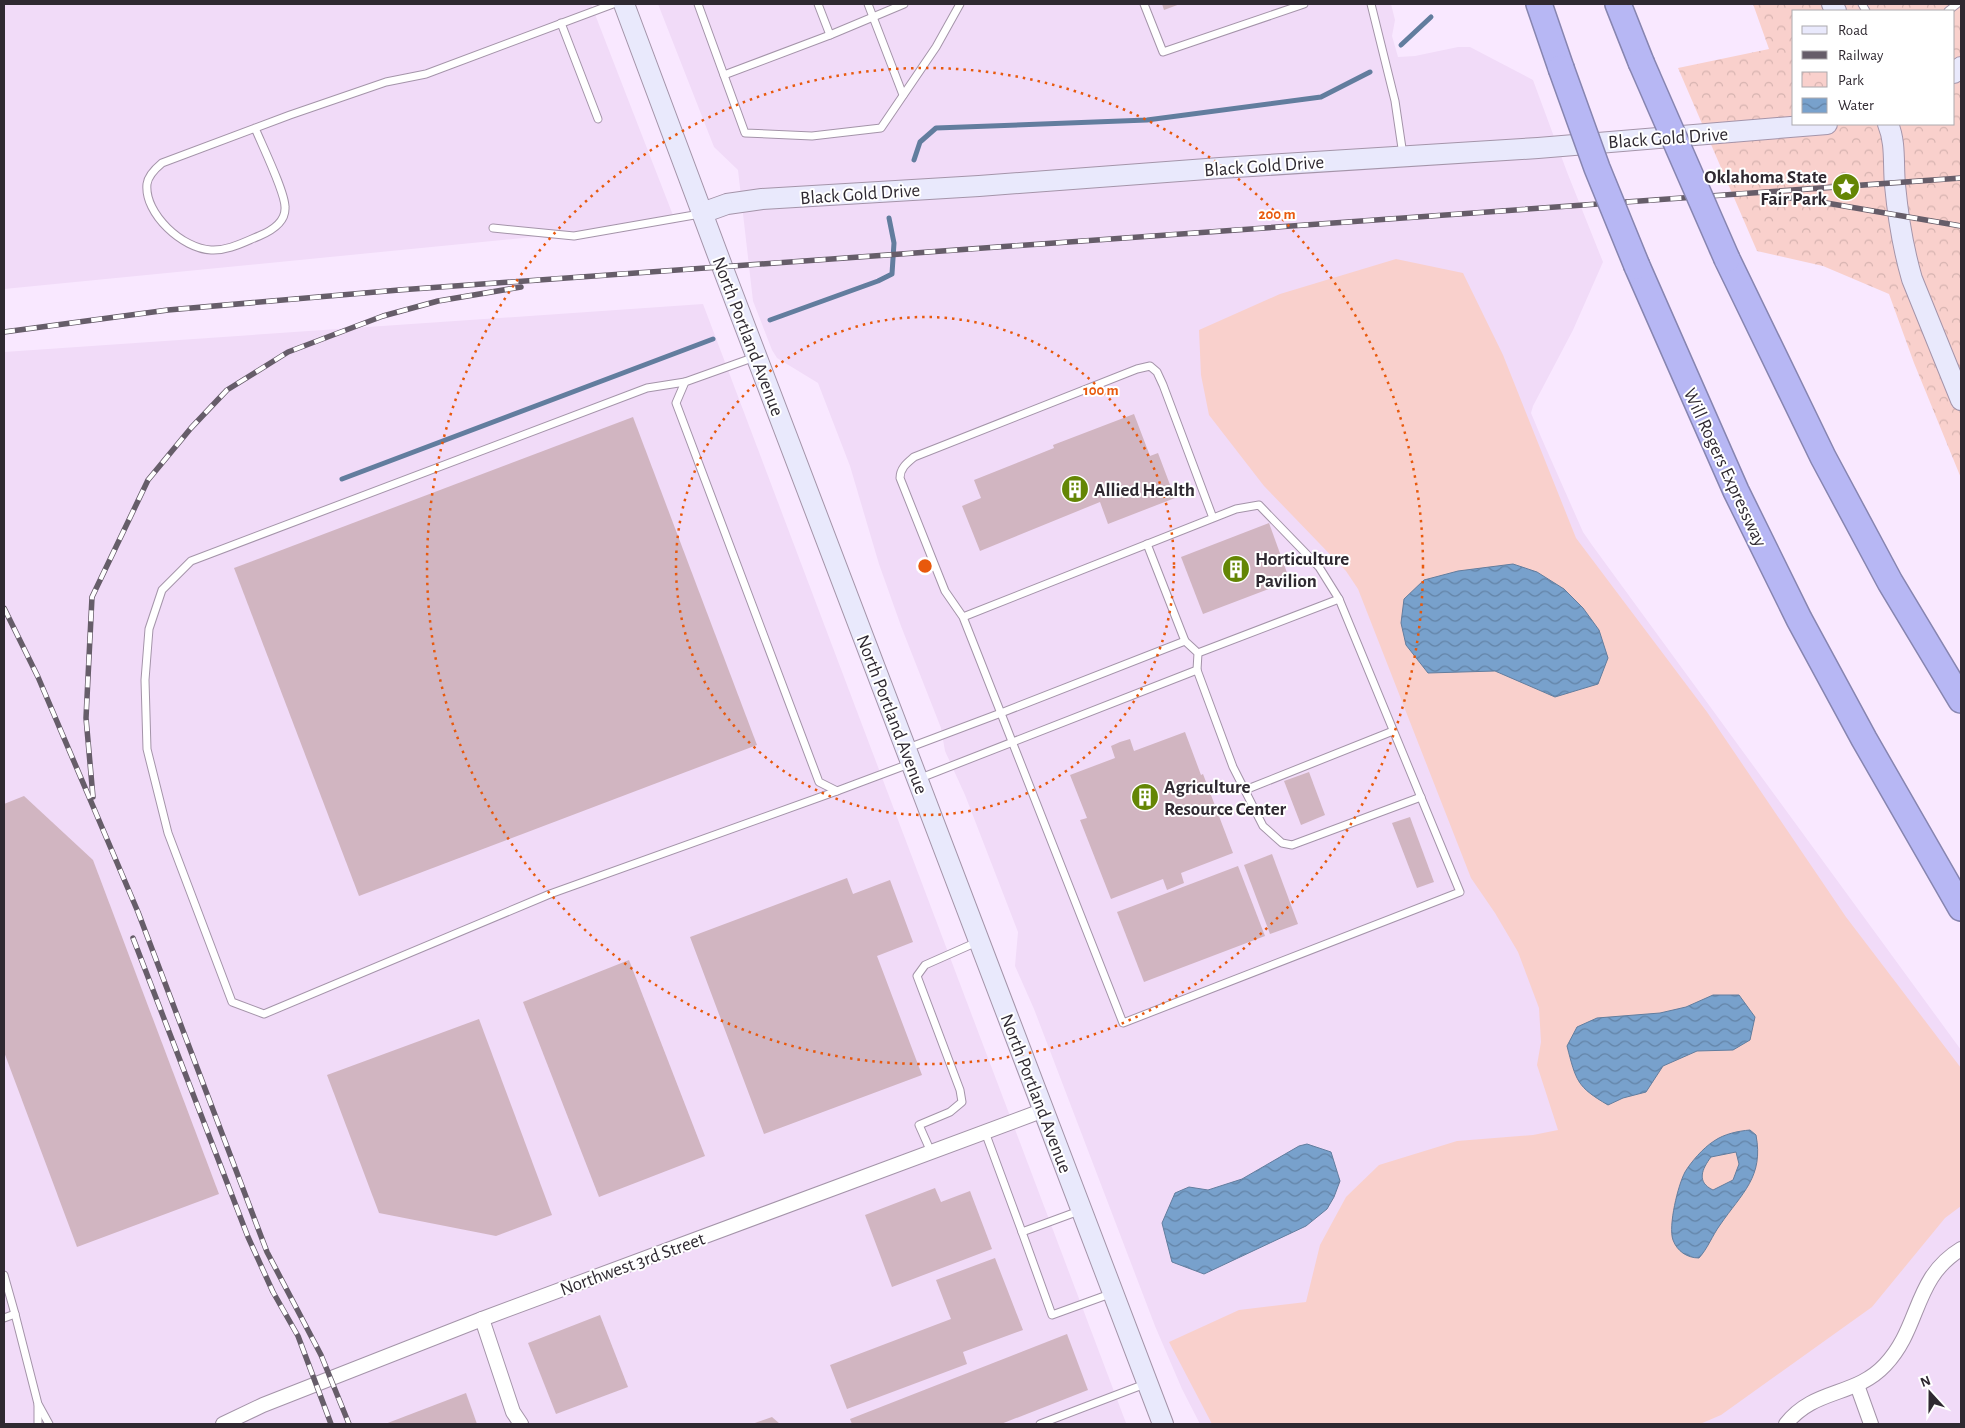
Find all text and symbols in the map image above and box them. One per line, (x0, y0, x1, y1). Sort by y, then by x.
legend (1792, 10, 1955, 125)
text: Road (1838, 23, 1868, 38)
text: Railway (1838, 48, 1884, 63)
text: Park (1838, 73, 1864, 88)
text: Water (1838, 98, 1874, 113)
street label: Black Gold Drive (1607, 125, 1729, 152)
street label: Black Gold Drive (1203, 153, 1325, 180)
place label: Oklahoma State Fair Park (1704, 168, 1828, 209)
place icon: Oklahoma State Fair Park (1831, 172, 1861, 202)
street label: Black Gold Drive (799, 181, 921, 208)
text: 200 m (1258, 207, 1296, 222)
street label: North Portland Avenue (708, 254, 787, 419)
text: 100 m (1083, 383, 1119, 398)
street label: Will Rogers Expressway (1680, 385, 1770, 550)
building icon: Allied Health (1060, 474, 1090, 504)
place label: Allied Health (1094, 481, 1195, 500)
place label: Horticulture Pavilion (1255, 550, 1349, 591)
building icon: Horticulture Pavilion (1221, 554, 1251, 584)
centre of rings (916, 557, 934, 575)
street label: North Portland Avenue (852, 632, 931, 797)
place label: Agriculture Resource Center (1164, 778, 1287, 819)
building icon: Agriculture Resource Center (1130, 782, 1160, 812)
street label: North Portland Avenue (996, 1011, 1075, 1176)
street label: Northwest 3rd Street (558, 1229, 707, 1299)
north arrow (1905, 1368, 1955, 1418)
text: N (1919, 1374, 1933, 1390)

